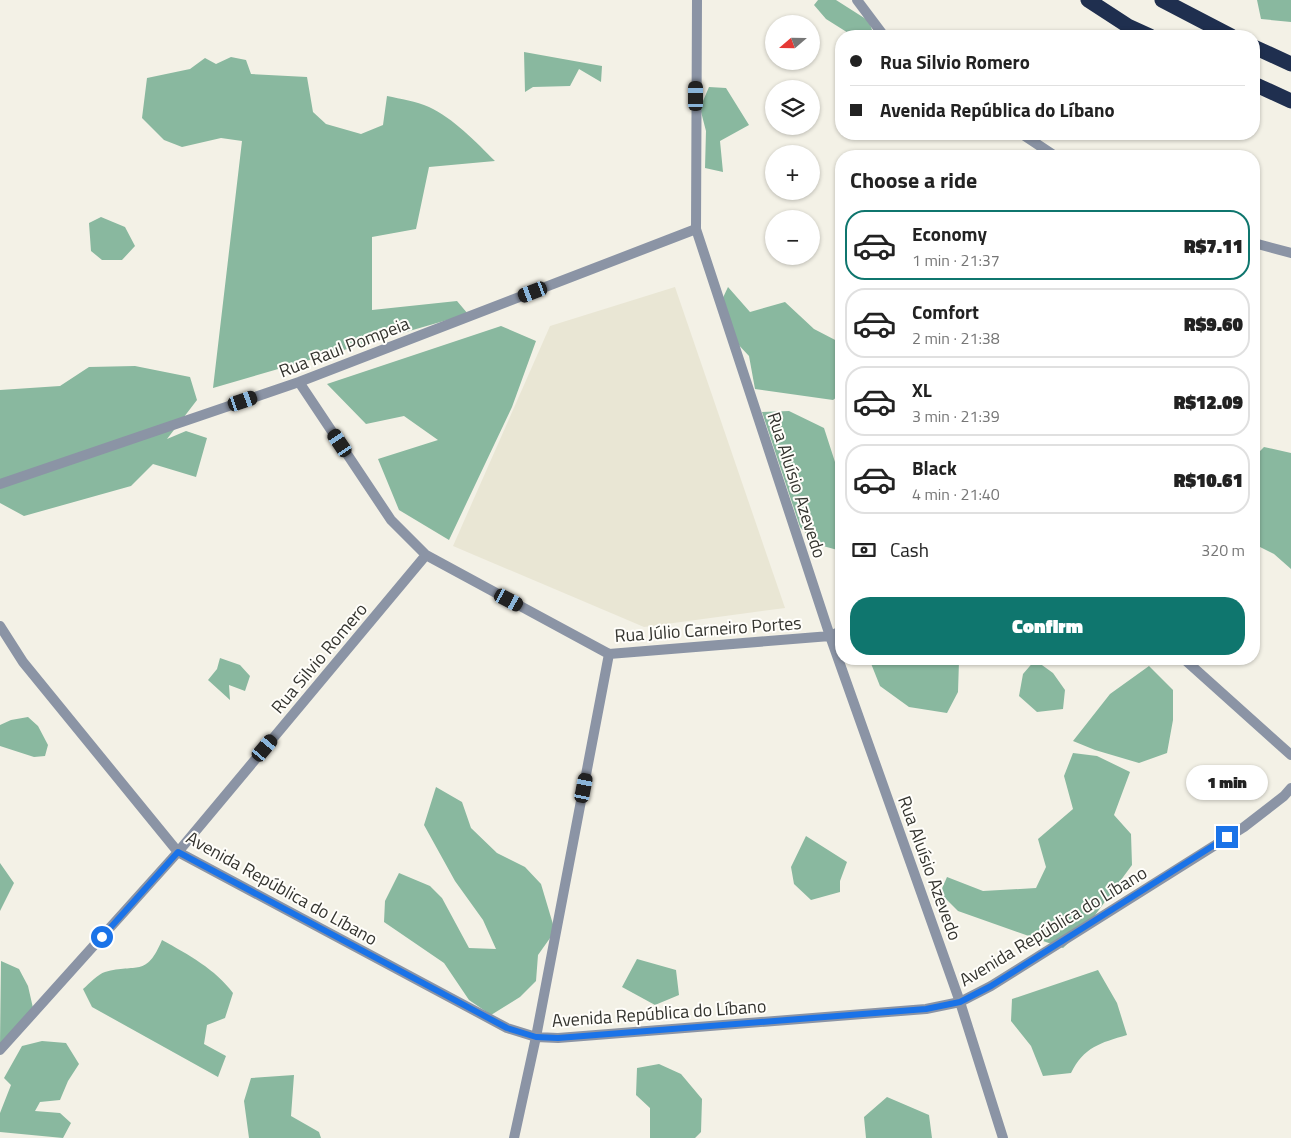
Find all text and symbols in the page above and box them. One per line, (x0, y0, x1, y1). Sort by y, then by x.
north arrow (765, 15, 820, 70)
map controls (765, 15, 820, 265)
text: Rua Silvio Romero (880, 47, 1030, 76)
button: layers (765, 80, 820, 135)
car (688, 81, 703, 111)
text: Avenida República do Líbano (880, 95, 1115, 124)
button: + (765, 145, 820, 200)
text: Choose a ride (850, 163, 977, 197)
button: − (765, 210, 820, 265)
text: Economy (912, 219, 987, 248)
icon: car (852, 223, 897, 268)
text: R$7.11 (1184, 231, 1243, 260)
text: 1 min · 21:37 (912, 248, 1000, 272)
car (516, 280, 549, 304)
text: Comfort (912, 297, 979, 326)
icon: car (852, 301, 897, 346)
text: R$9.60 (1184, 309, 1243, 338)
street label: Rua Raul Pompeia (275, 310, 413, 384)
text: 2 min · 21:38 (912, 326, 1000, 350)
text: XL (912, 375, 932, 404)
icon: car (852, 379, 897, 424)
text: R$12.09 (1174, 387, 1243, 416)
car (226, 389, 259, 413)
text: 3 min · 21:39 (912, 404, 1000, 428)
street label: Rua Aluísio Azevedo (761, 408, 833, 562)
car (325, 426, 354, 460)
text: Black (912, 453, 957, 482)
icon: car (852, 457, 897, 502)
text: R$10.61 (1174, 465, 1243, 494)
text: 4 min · 21:40 (912, 482, 1000, 506)
text: Cash (890, 535, 929, 564)
icon: cash (850, 536, 878, 564)
text: 320 m (1201, 538, 1245, 562)
car (492, 586, 525, 614)
street label: Rua Silvio Romero (264, 597, 374, 719)
button: Confirm (850, 597, 1245, 655)
street label: Rua Júlio Carneiro Portes (614, 609, 802, 649)
car (249, 732, 280, 764)
callout: 1 min (1186, 764, 1268, 800)
text: 1 min (1207, 770, 1247, 794)
car (573, 772, 594, 804)
street label: Rua Aluísio Azevedo (891, 792, 969, 944)
street label: Avenida República do Líbano (181, 824, 383, 952)
route end (1216, 826, 1238, 848)
street label: Avenida República do Líbano (954, 859, 1152, 993)
route start (91, 926, 113, 948)
street label: Avenida República do Líbano (551, 992, 767, 1034)

